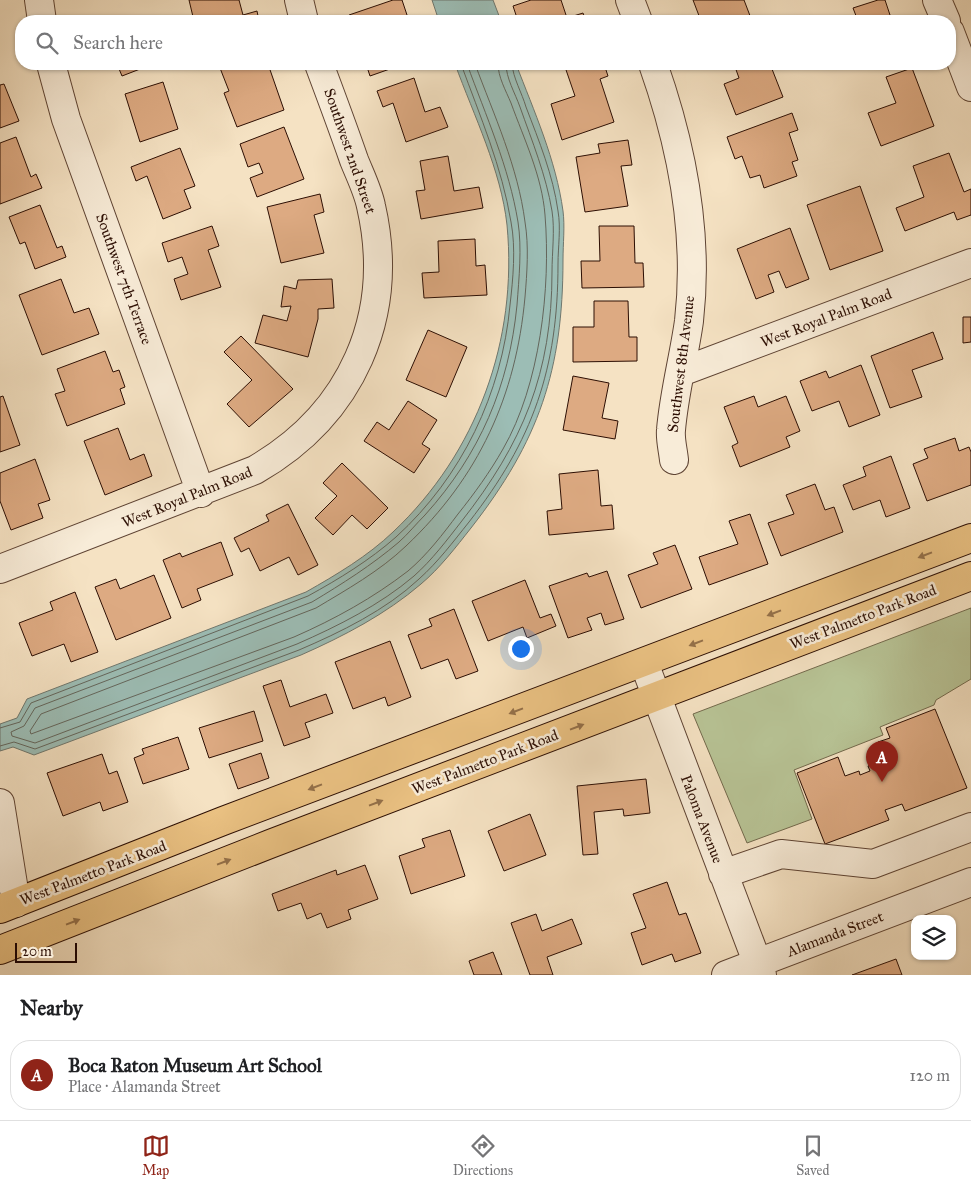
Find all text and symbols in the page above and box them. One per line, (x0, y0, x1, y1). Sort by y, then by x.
search box (15, 15, 956, 70)
icon: search (33, 29, 61, 57)
text: Search here (73, 31, 163, 54)
street label: Southwest 2nd Street (320, 86, 380, 217)
street label: Southwest 7th Terrace (92, 211, 156, 347)
street label: West Royal Palm Road (758, 285, 895, 351)
street label: Southwest 8th Avenue (664, 295, 698, 433)
street label: West Royal Palm Road (119, 462, 255, 531)
one-way arrow (918, 552, 933, 559)
street label: West Palmetto Park Road (787, 581, 939, 653)
one-way arrow (766, 610, 781, 617)
your location (508, 636, 534, 662)
one-way arrow (688, 640, 703, 647)
one-way arrow (509, 708, 524, 715)
one-way arrow (570, 723, 585, 731)
street label: West Palmetto Park Road (409, 726, 561, 798)
pin: A (866, 741, 898, 782)
street label: Paloma Avenue (677, 772, 727, 866)
one-way arrow (307, 783, 322, 791)
one-way arrow (369, 799, 383, 807)
street label: West Palmetto Park Road (17, 837, 169, 909)
one-way arrow (217, 858, 232, 866)
street label: Alamanda Street (783, 907, 886, 961)
map controls (911, 915, 956, 960)
button: layers (911, 915, 956, 960)
one-way arrow (66, 918, 81, 926)
scale bar (15, 940, 78, 963)
text: 20 m (22, 943, 52, 960)
text: Nearby (20, 995, 83, 1021)
text: Boca Raton Museum Art School (68, 1054, 322, 1077)
text: A (32, 1066, 42, 1085)
text: 120 m (910, 1066, 950, 1085)
text: Place · Alamanda Street (68, 1077, 221, 1096)
tab: Map (142, 1132, 170, 1179)
tab: Directions (453, 1132, 513, 1179)
tab: Saved (796, 1132, 829, 1179)

